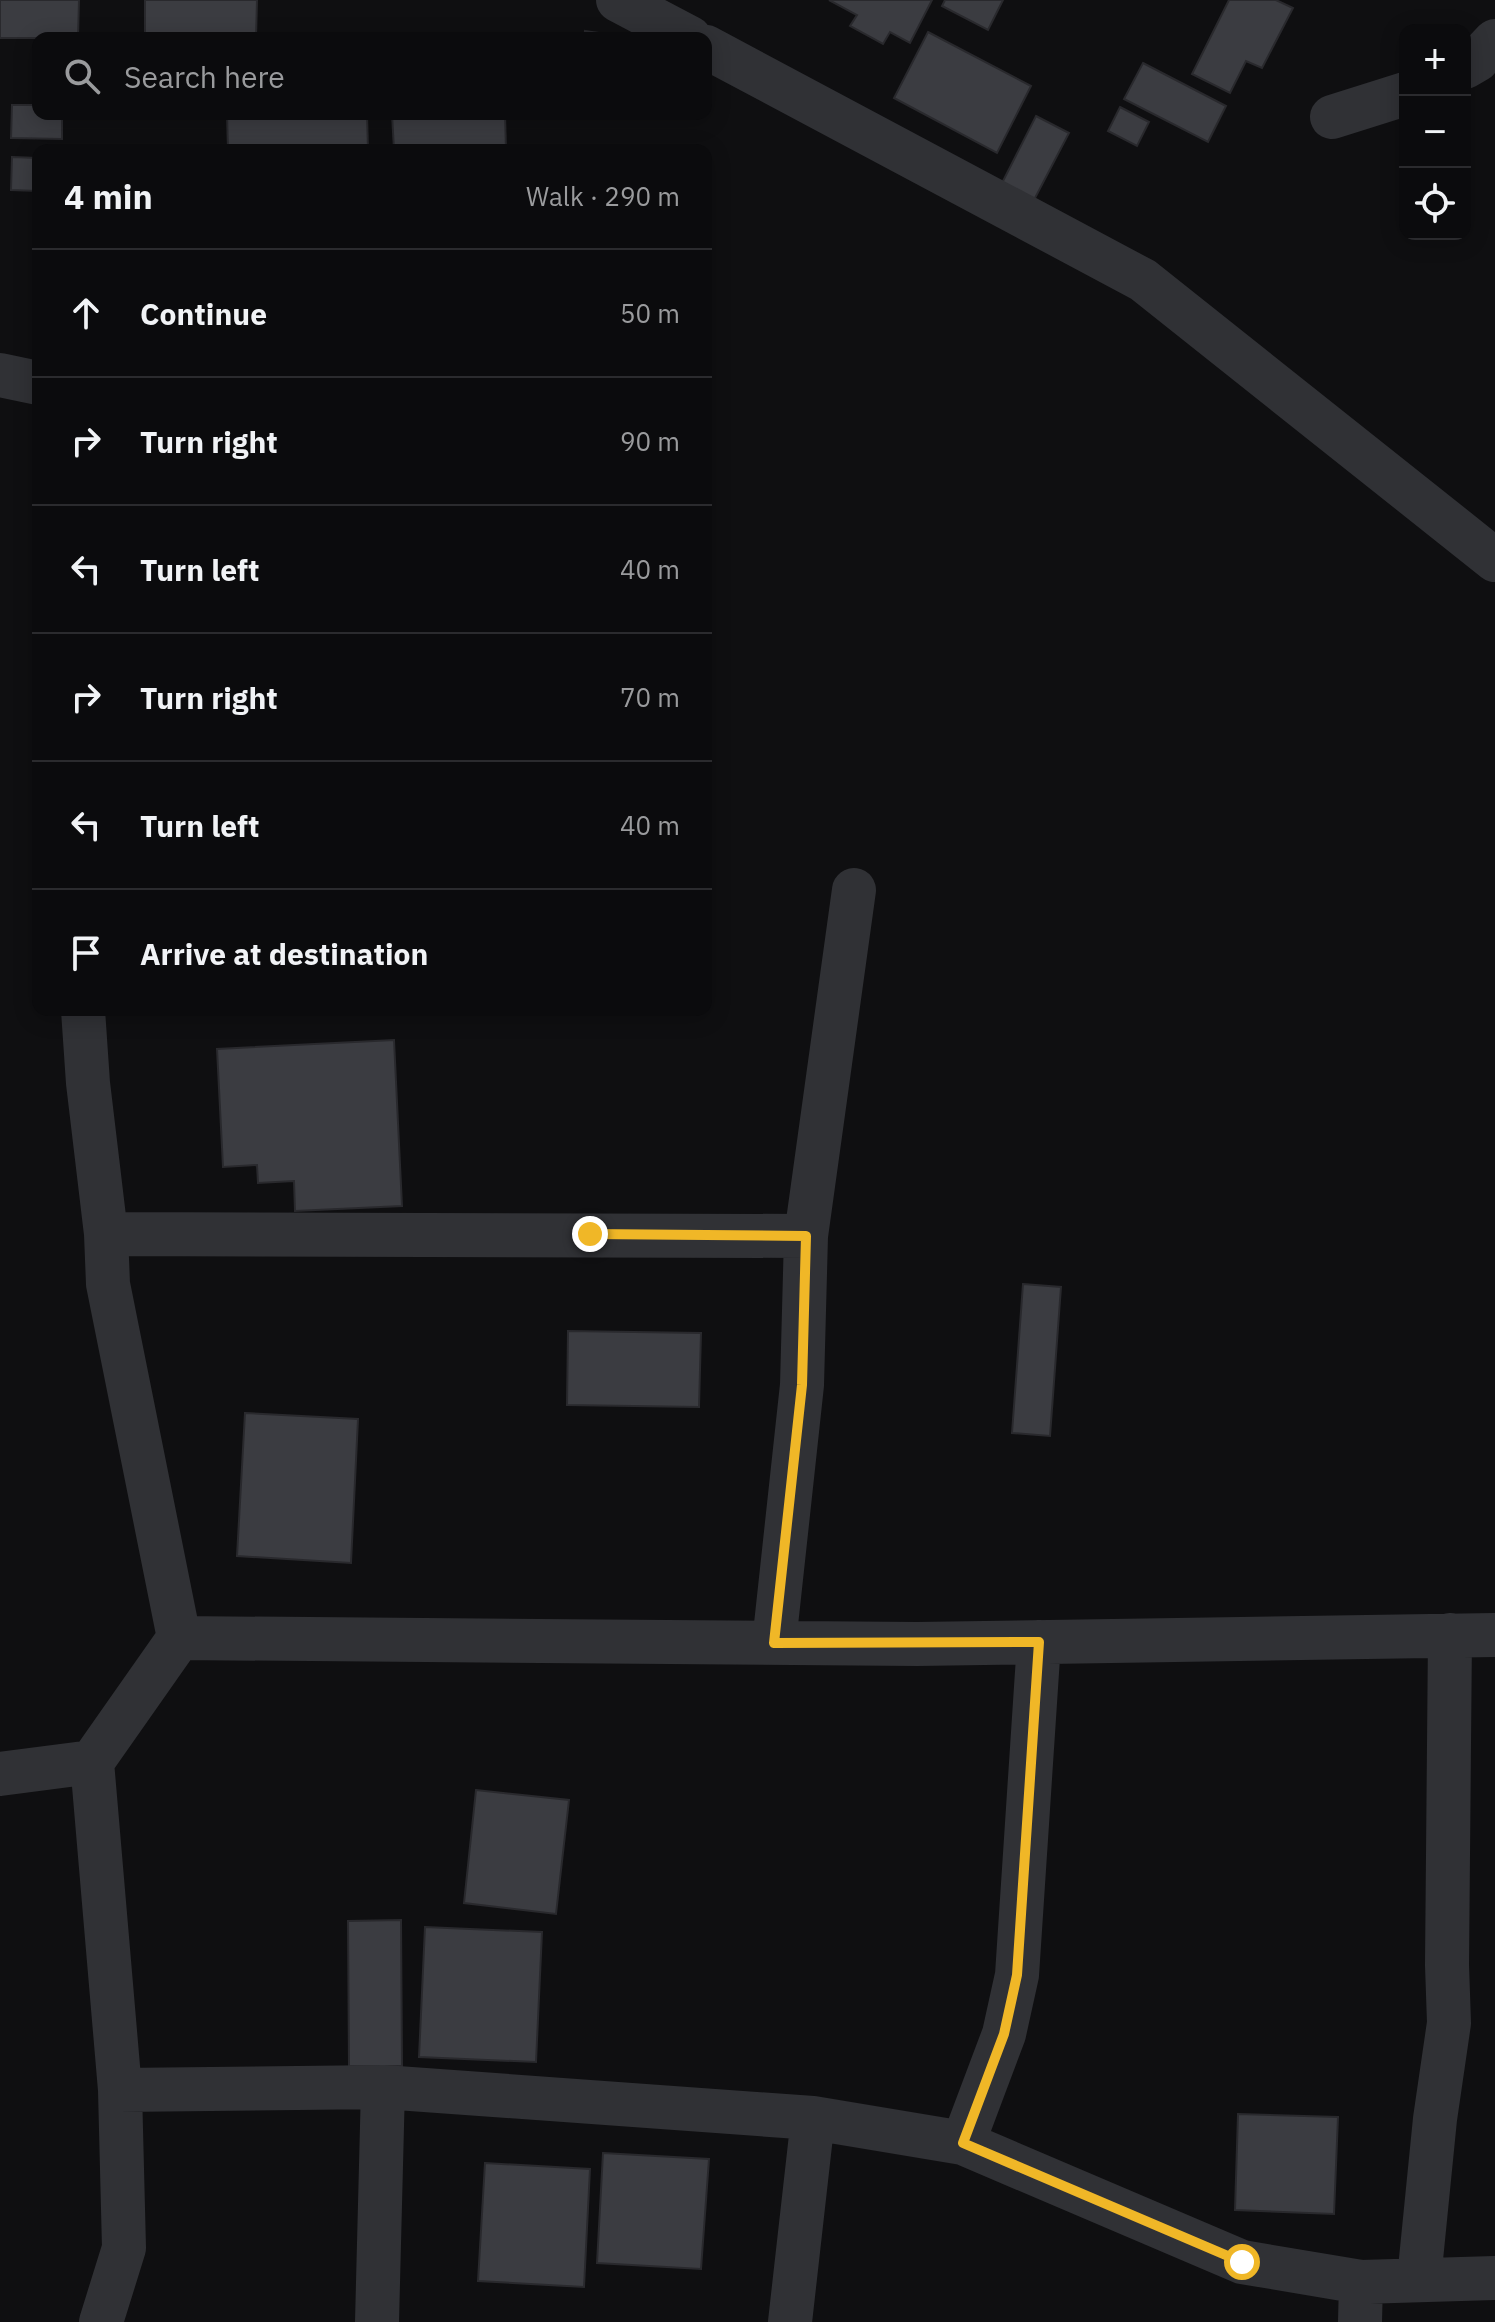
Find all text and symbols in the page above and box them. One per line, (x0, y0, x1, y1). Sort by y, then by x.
map controls (1399, 24, 1471, 240)
button: + (1399, 24, 1471, 96)
search box (32, 32, 712, 120)
icon: search (60, 54, 104, 98)
text: Search here (124, 57, 285, 96)
button: − (1399, 96, 1471, 168)
button: locate (1399, 168, 1471, 240)
text: 4 min (64, 174, 153, 218)
text: Walk · 290 m (526, 179, 680, 213)
icon: ahead (64, 291, 108, 335)
text: Continue (140, 294, 267, 333)
text: 50 m (620, 296, 680, 330)
icon: right (64, 419, 108, 463)
text: Turn right (140, 422, 278, 461)
text: 90 m (620, 424, 680, 458)
icon: left (64, 547, 108, 591)
text: Turn left (140, 550, 259, 589)
text: 40 m (620, 552, 680, 586)
icon: right (64, 675, 108, 719)
text: Turn right (140, 678, 278, 717)
text: 70 m (620, 680, 680, 714)
icon: left (64, 803, 108, 847)
text: Turn left (140, 806, 259, 845)
text: 40 m (620, 808, 680, 842)
icon: arrive (64, 931, 108, 975)
text: Arrive at destination (140, 934, 428, 973)
route end (572, 1216, 608, 1252)
route start (1224, 2244, 1260, 2280)

